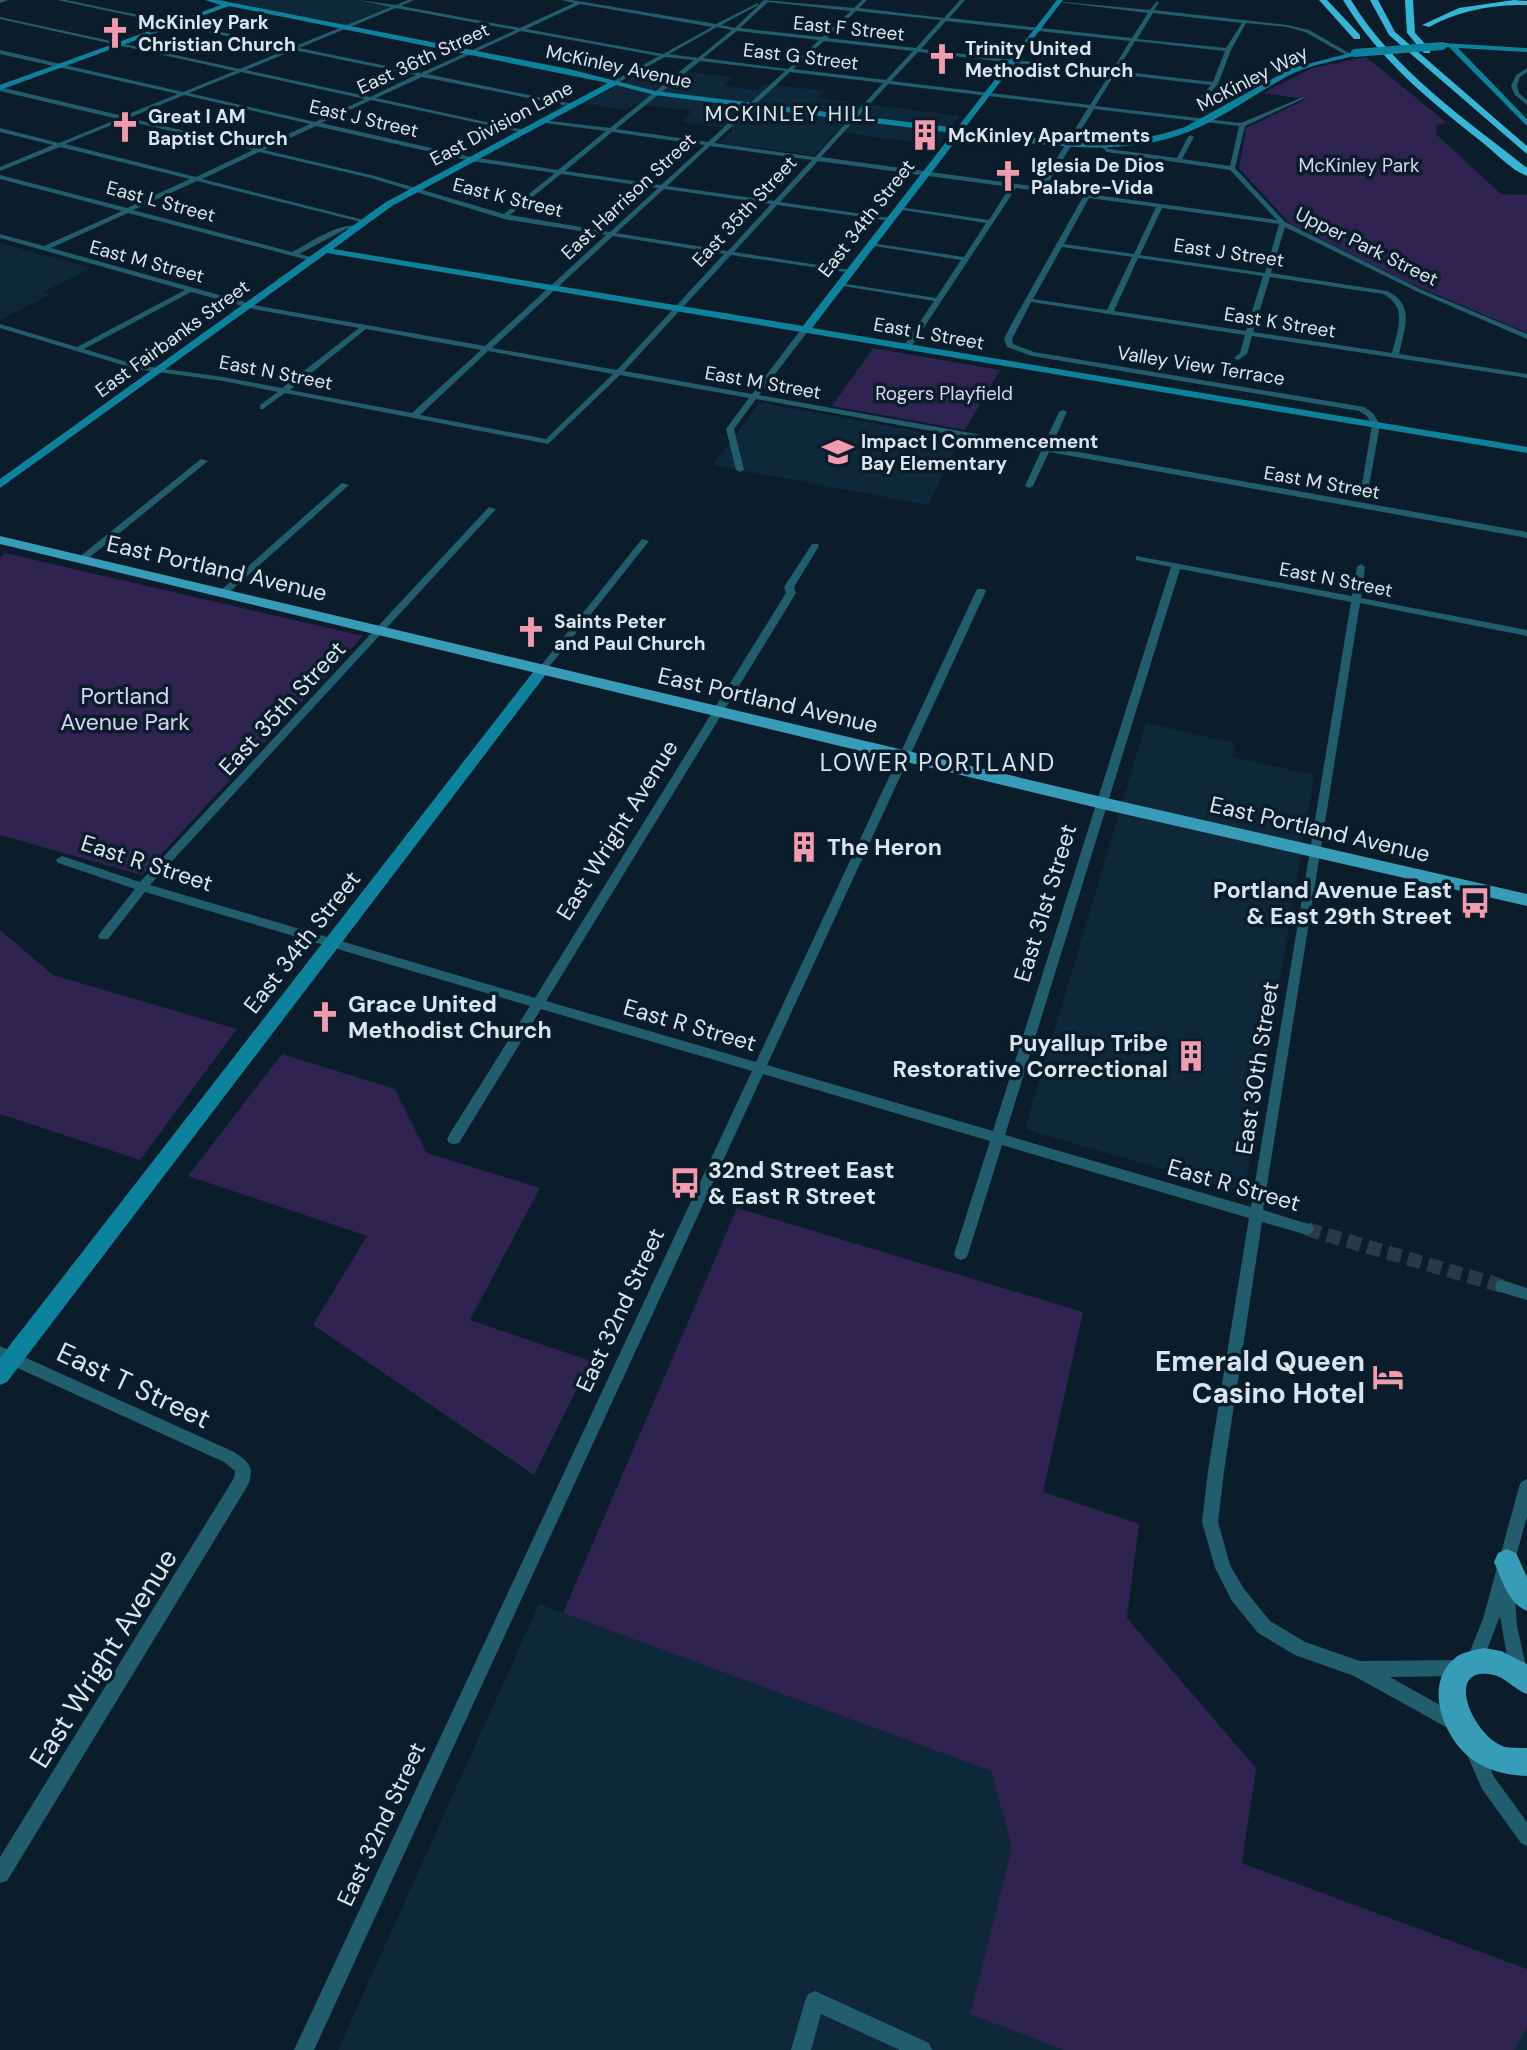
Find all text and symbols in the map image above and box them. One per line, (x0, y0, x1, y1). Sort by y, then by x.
place label: McKinley Park Christian Church (138, 10, 296, 57)
street label: East F Street (792, 10, 906, 47)
church icon: McKinley Park Christian Church (98, 16, 132, 50)
street label: East 36th Street (353, 17, 493, 100)
place label: Trinity United Methodist Church (965, 36, 1133, 83)
street label: East G Street (742, 37, 860, 76)
street label: McKinley Avenue (544, 39, 694, 94)
street label: McKinley Way (1192, 39, 1313, 117)
church icon: Trinity United Methodist Church (925, 42, 959, 76)
street label: East Division Lane (425, 75, 577, 172)
street label: East J Street (307, 94, 421, 143)
district label: MCKINLEY HILL (705, 100, 877, 128)
place label: Great I AM Baptist Church (148, 104, 288, 151)
church icon: Great I AM Baptist Church (108, 110, 142, 144)
building icon: McKinley Apartments (908, 118, 942, 152)
place label: McKinley Apartments (948, 123, 1150, 148)
street label: East Harrison Street (556, 127, 701, 265)
street label: East 35th Street (687, 151, 802, 272)
place label: Iglesia De Dios Palabre-Vida (1031, 153, 1165, 200)
park label: McKinley Park (1298, 153, 1420, 178)
street label: East 34th Street (813, 154, 920, 282)
church icon: Iglesia De Dios Palabre-Vida (991, 159, 1025, 193)
street label: East K Street (450, 172, 566, 223)
street label: East L Street (104, 175, 218, 228)
street label: Upper Park Street (1291, 201, 1442, 292)
street label: East J Street (1172, 232, 1286, 273)
street label: East M Street (87, 234, 207, 289)
street label: East Fairbanks Street (90, 274, 254, 403)
street label: East K Street (1222, 301, 1338, 344)
street label: East L Street (872, 311, 986, 355)
street label: Valley View Terrace (1115, 340, 1287, 391)
street label: East N Street (217, 349, 335, 396)
street label: East M Street (703, 360, 823, 405)
park label: Rogers Playfield (875, 381, 1013, 406)
place label: Impact | Commencement Bay Elementary (861, 429, 1098, 476)
school or university icon: Impact | Commencement Bay Elementary (821, 435, 855, 469)
street label: East M Street (1262, 460, 1382, 505)
street label: East Portland Avenue (104, 528, 330, 608)
street label: East N Street (1277, 556, 1395, 603)
place label: Saints Peter and Paul Church (554, 609, 706, 656)
church icon: Saints Peter and Paul Church (514, 615, 548, 649)
street label: East 35th Street (212, 635, 352, 781)
street label: East Portland Avenue (655, 660, 881, 740)
park label: Portland Avenue Park (60, 681, 190, 737)
street label: East Wright Avenue (549, 734, 685, 926)
district label: LOWER PORTLAND (820, 747, 1056, 778)
street label: East Portland Avenue (1207, 789, 1433, 869)
street label: East 31st Street (1007, 820, 1083, 986)
street label: East R Street (77, 828, 217, 898)
building icon: The Heron (787, 830, 821, 864)
place label: The Heron (827, 832, 942, 862)
street label: East 34th Street (237, 865, 367, 1019)
place label: Portland Avenue East & East 29th Street (1213, 875, 1452, 931)
bus stop icon: Portland Avenue East & East 29th Street (1458, 886, 1492, 920)
street label: East 30th Street (1229, 979, 1285, 1157)
place label: Grace United Methodist Church (348, 989, 552, 1045)
street label: East R Street (620, 992, 760, 1058)
church icon: Grace United Methodist Church (308, 1000, 342, 1034)
place label: Puyallup Tribe Restorative Correctional (893, 1028, 1168, 1084)
building icon: Puyallup Tribe Restorative Correctional (1174, 1039, 1208, 1073)
street label: East R Street (1164, 1152, 1304, 1218)
place label: 32nd Street East & East R Street (708, 1155, 895, 1211)
bus stop icon: 32nd Street East & East R Street (668, 1166, 702, 1200)
street label: East 32nd Street (569, 1223, 671, 1397)
street label: East T Street (51, 1334, 217, 1437)
place label: Emerald Queen Casino Hotel (1155, 1343, 1365, 1412)
hotel icon: Emerald Queen Casino Hotel (1371, 1360, 1405, 1394)
street label: East Wright Avenue (21, 1542, 186, 1775)
street label: East 32nd Street (330, 1737, 432, 1911)

